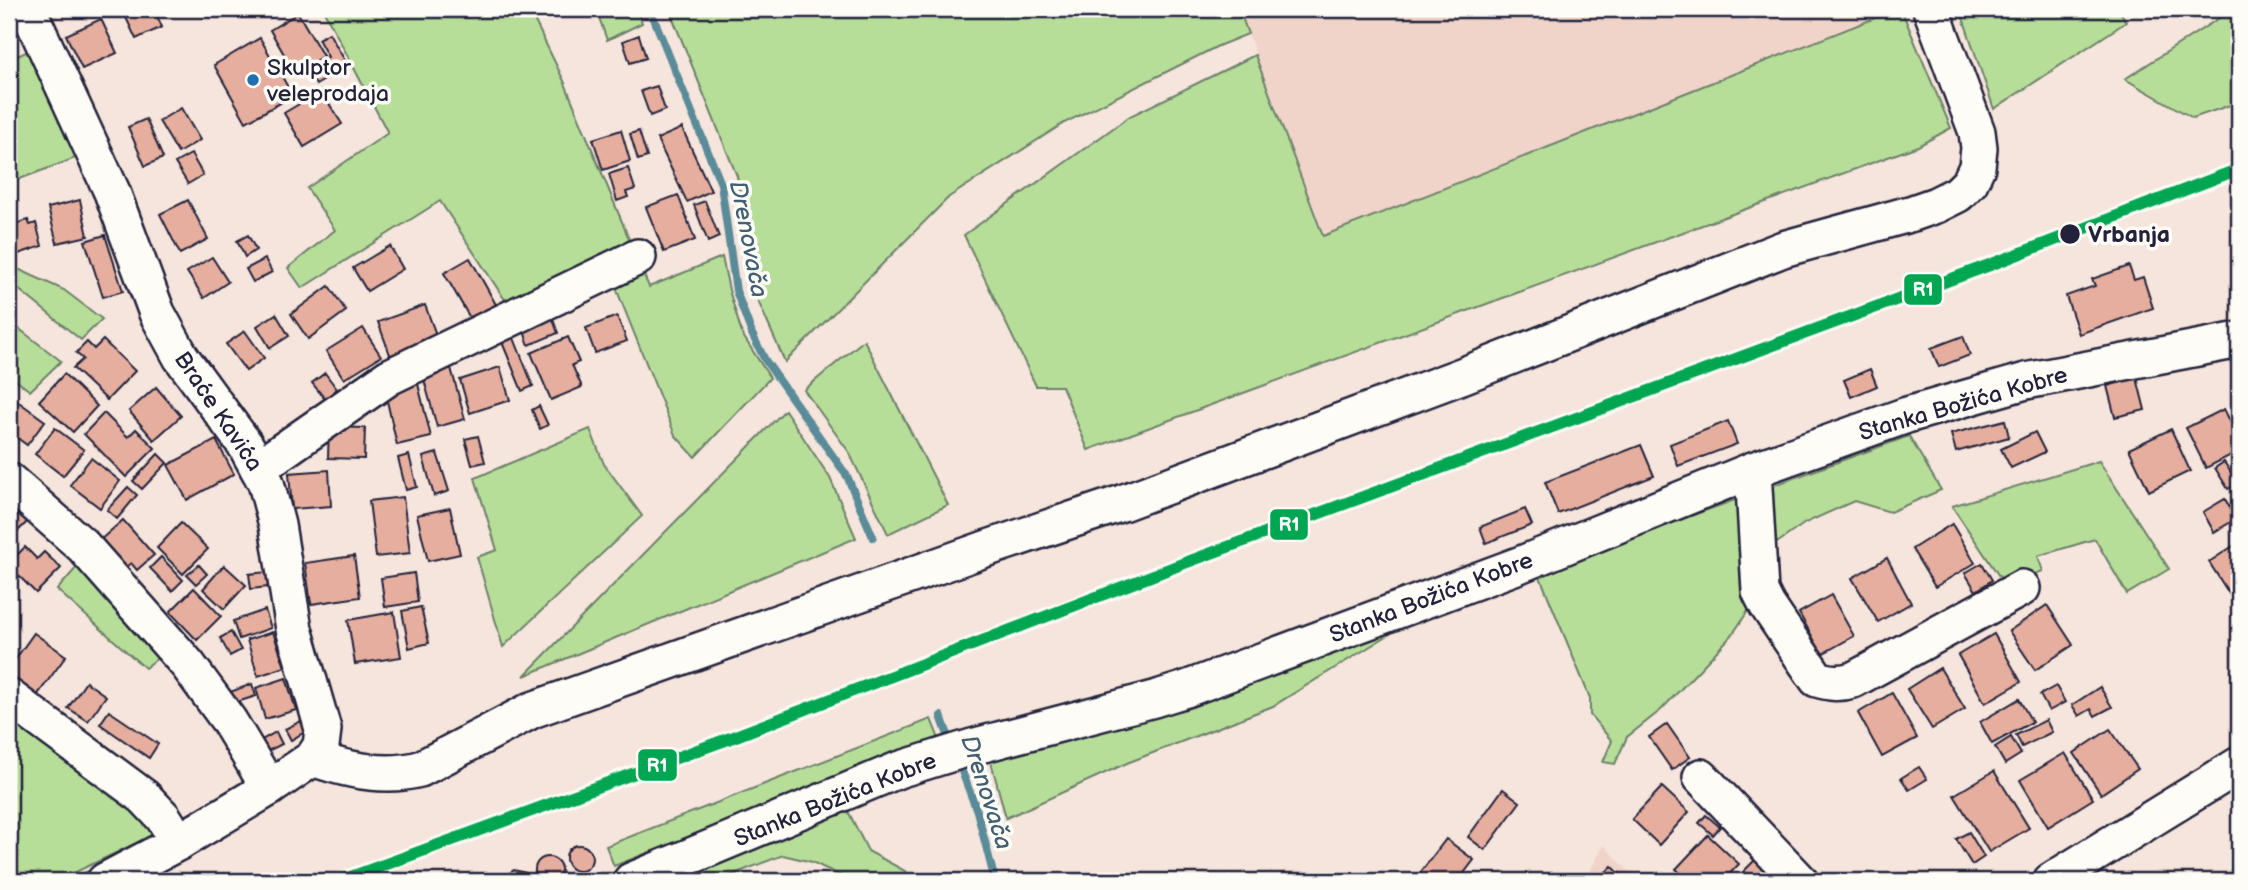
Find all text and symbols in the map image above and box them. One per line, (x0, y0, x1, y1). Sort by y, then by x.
place label: Skulptor veleprodaja (266, 54, 389, 108)
marker: Skulptor veleprodaja (245, 72, 261, 88)
water label: Drenovača (723, 178, 774, 300)
place label: Vrbanja (2088, 221, 2170, 249)
marker: Vrbanja (2058, 222, 2082, 246)
line badge: R1 (1903, 273, 1943, 306)
text: R1 (1912, 279, 1934, 302)
street label: Braće Kavića (168, 346, 268, 477)
street label: Stanka Božića Kobre (1856, 361, 2071, 447)
line badge: R1 (1269, 508, 1309, 541)
text: R1 (1278, 514, 1300, 537)
street label: Stanka Božića Kobre (1326, 546, 1537, 650)
water label: Drenovača (954, 731, 1019, 853)
street label: Stanka Božića Kobre (730, 747, 941, 853)
line badge: R1 (637, 748, 678, 782)
text: R1 (646, 755, 668, 778)

